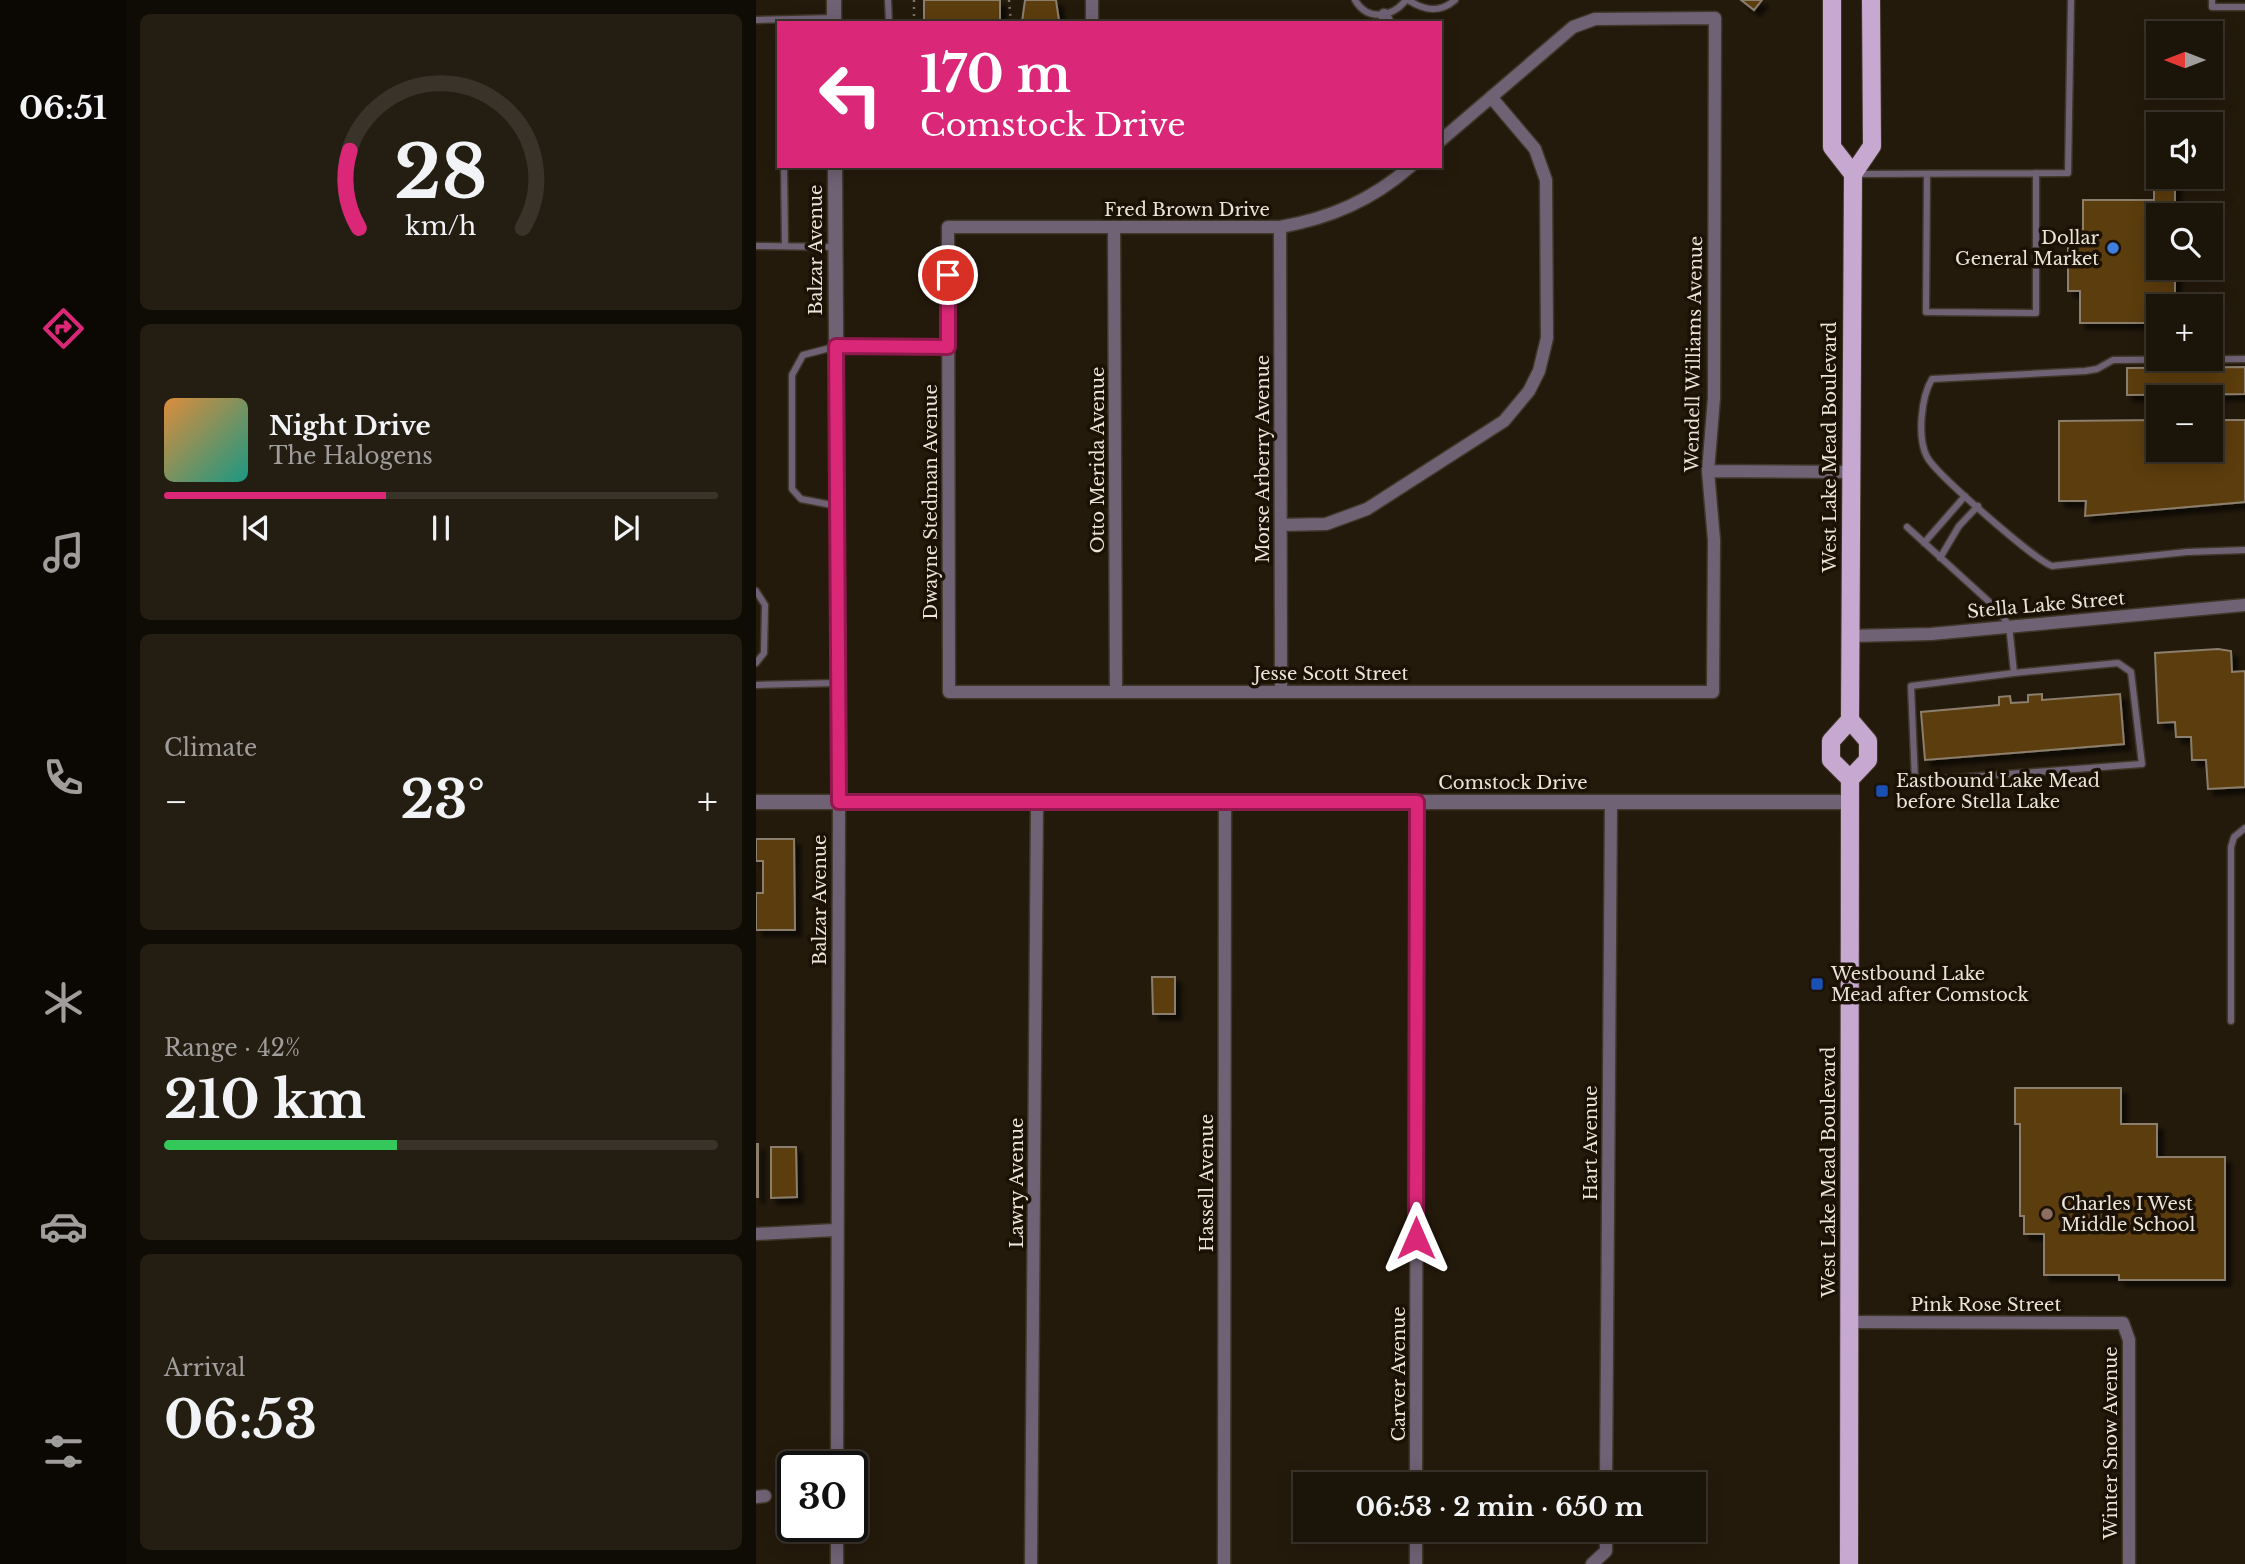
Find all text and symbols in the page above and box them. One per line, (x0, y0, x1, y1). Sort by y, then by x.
north arrow (2146, 21, 2222, 98)
map controls (2146, 21, 2223, 462)
text: 170 m (920, 44, 1071, 105)
icon: left (805, 49, 896, 140)
text: 06:51 (19, 88, 107, 128)
text: Comstock Drive (920, 105, 1186, 145)
button: sound (2146, 112, 2223, 189)
text: 28 (394, 127, 488, 218)
street label: Balzar Avenue (805, 185, 827, 315)
street label: Fred Brown Drive (1104, 199, 1270, 221)
button: search (2146, 203, 2223, 280)
text: km/h (406, 211, 476, 242)
place label: Dollar General Market (1955, 227, 2099, 270)
street label: Wendell Williams Avenue (1681, 236, 1707, 473)
marker: Dollar General Market (2105, 240, 2121, 256)
pin (918, 245, 978, 305)
icon: arrive (929, 256, 967, 294)
button: + (2146, 294, 2223, 371)
icon: directions (39, 304, 88, 353)
street label: West Lake Mead Boulevard (1819, 322, 1841, 573)
street label: Morse Arberry Avenue (1252, 355, 1274, 563)
street label: Otto Merida Avenue (1087, 367, 1109, 553)
street label: Dwayne Stedman Avenue (920, 384, 942, 620)
button: − (2146, 385, 2223, 462)
text: Night Drive (269, 410, 431, 442)
text: The Halogens (269, 442, 433, 470)
icon: previous (237, 509, 275, 547)
icon: pause (422, 509, 460, 547)
icon: next (607, 509, 645, 547)
icon: music (39, 528, 88, 577)
street label: Stella Lake Street (1966, 587, 2126, 623)
street label: Jesse Scott Street (1252, 663, 1409, 685)
text: Climate (164, 734, 257, 762)
icon: phone (39, 753, 88, 802)
text: 23° (400, 768, 485, 832)
place label: Eastbound Lake Mead before Stella Lake (1895, 770, 2100, 813)
street label: Comstock Drive (1438, 772, 1588, 794)
text: − (164, 778, 188, 825)
text: + (697, 778, 718, 825)
marker: Eastbound Lake Mead before Stella Lake (1874, 783, 1890, 799)
street label: Balzar Avenue (809, 835, 831, 965)
place label: Westbound Lake Mead after Comstock (1830, 963, 2029, 1006)
marker: Westbound Lake Mead after Comstock (1809, 976, 1825, 992)
icon: climate (39, 978, 88, 1027)
text: Range · 42% (164, 1034, 300, 1062)
street label: West Lake Mead Boulevard (1818, 1047, 1840, 1298)
text: 210 km (164, 1068, 366, 1132)
street label: Hart Avenue (1580, 1085, 1602, 1201)
street label: Hassell Avenue (1196, 1114, 1218, 1252)
street label: Lawry Avenue (1006, 1118, 1028, 1248)
place label: Charles I West Middle School (2061, 1193, 2196, 1236)
position arrow (1379, 1201, 1453, 1275)
icon: car (39, 1202, 88, 1251)
marker: Charles I West Middle School (2039, 1206, 2055, 1222)
street label: Pink Rose Street (1911, 1294, 2061, 1316)
street label: Carver Avenue (1388, 1307, 1410, 1442)
street label: Winter Snow Avenue (2100, 1346, 2122, 1541)
text: Arrival (164, 1354, 245, 1382)
text: 06:53 (164, 1388, 317, 1452)
icon: filters (39, 1427, 88, 1476)
speed limit sign: 30 (777, 1451, 868, 1542)
text: 06:53 · 2 min · 650 m (1355, 1491, 1644, 1523)

